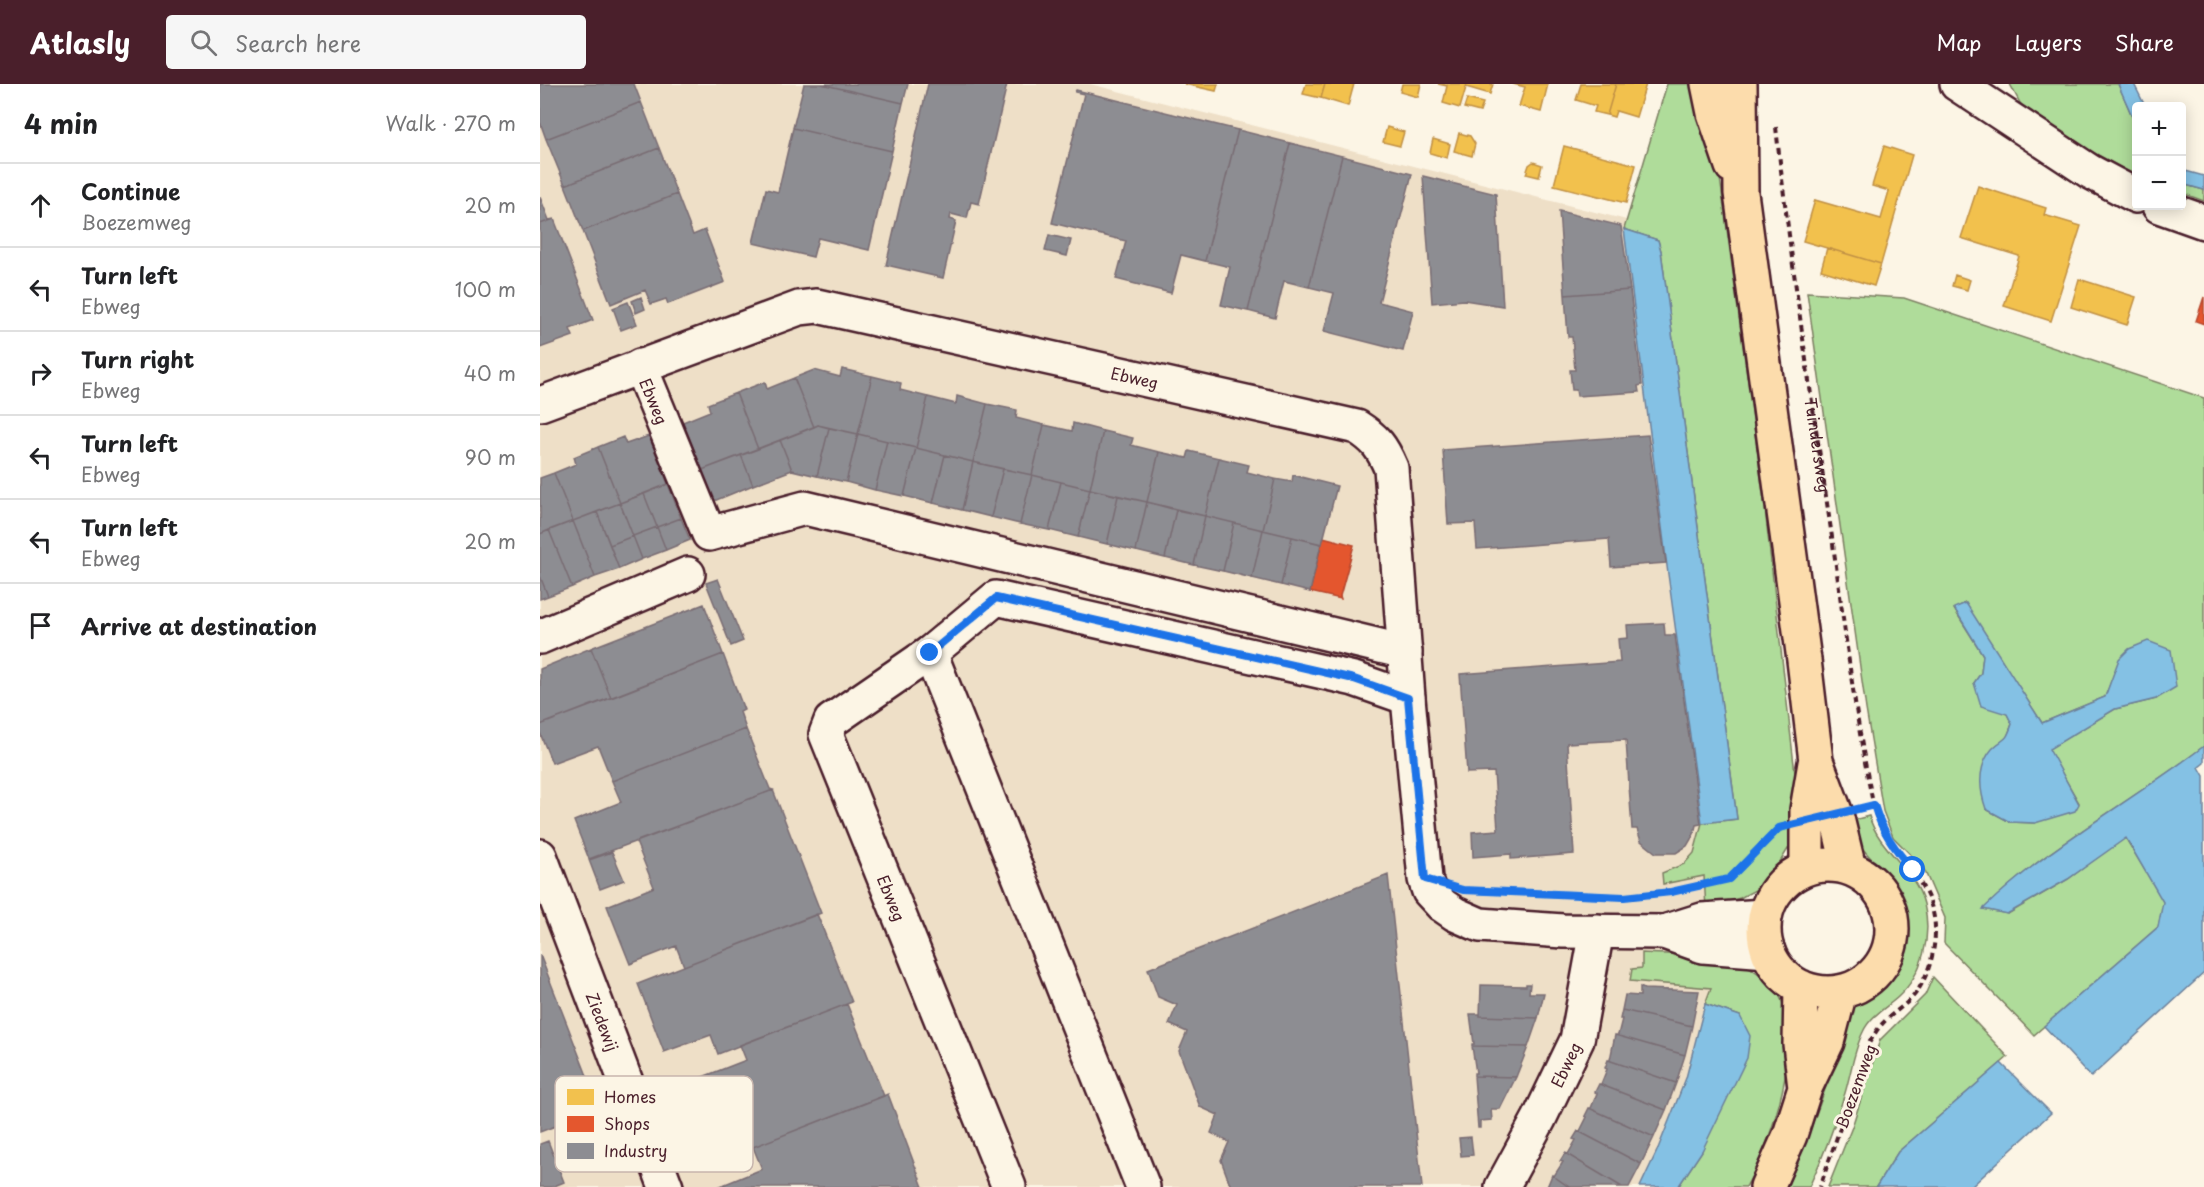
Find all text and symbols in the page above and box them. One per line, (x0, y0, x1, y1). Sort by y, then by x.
search box (166, 15, 586, 69)
text: Atlasly (30, 21, 130, 64)
icon: search (187, 26, 220, 59)
text: Search here (235, 26, 361, 59)
text: Map (1937, 26, 1981, 58)
text: Layers (2014, 26, 2082, 58)
text: Share (2115, 26, 2174, 58)
map controls (2132, 102, 2186, 210)
button: + (2132, 102, 2186, 156)
text: 4 min (24, 104, 98, 143)
text: Walk · 270 m (385, 108, 516, 138)
button: − (2132, 156, 2186, 210)
text: Continue (81, 174, 180, 207)
icon: ahead (24, 189, 57, 222)
text: 20 m (464, 190, 516, 220)
text: Boezemweg (81, 207, 192, 237)
text: Turn left (81, 258, 178, 291)
icon: left (24, 273, 57, 306)
text: 100 m (455, 274, 516, 304)
text: Ebweg (81, 291, 141, 321)
text: Turn right (81, 342, 194, 375)
icon: right (24, 357, 57, 390)
text: 40 m (464, 358, 516, 388)
street label: Ebweg (1109, 360, 1161, 394)
street label: Ebweg (634, 374, 675, 428)
text: Ebweg (81, 375, 141, 405)
street label: Tuindersweg (1800, 396, 1837, 494)
text: Turn left (81, 426, 178, 459)
icon: left (24, 441, 57, 474)
text: 90 m (465, 442, 516, 472)
text: Ebweg (81, 459, 141, 489)
text: Turn left (81, 510, 178, 543)
icon: left (24, 525, 57, 558)
text: 20 m (464, 526, 516, 556)
text: Ebweg (81, 543, 141, 573)
icon: arrive (24, 609, 57, 642)
text: Arrive at destination (81, 609, 317, 642)
route end (916, 639, 942, 665)
route start (1899, 856, 1925, 882)
street label: Ebweg (872, 871, 912, 925)
street label: Ziedewij (581, 988, 625, 1055)
street label: Ebweg (1544, 1038, 1586, 1091)
street label: Boezemweg (1829, 1040, 1881, 1132)
legend (555, 1076, 753, 1172)
text: Homes (604, 1084, 656, 1108)
text: Shops (604, 1111, 650, 1135)
text: Industry (604, 1138, 667, 1162)

